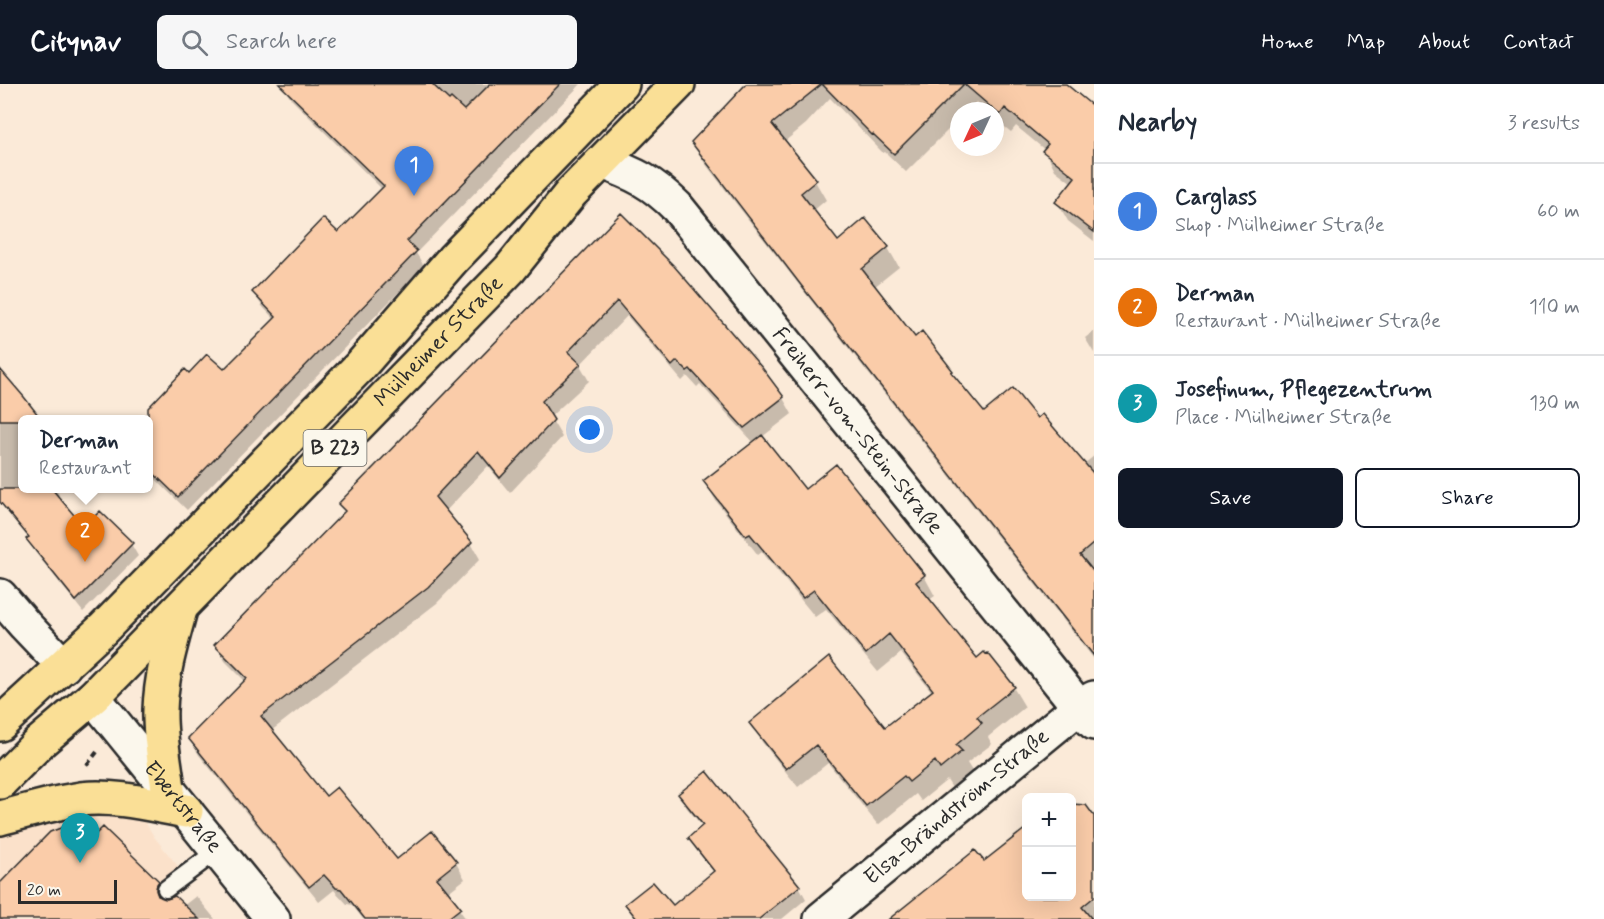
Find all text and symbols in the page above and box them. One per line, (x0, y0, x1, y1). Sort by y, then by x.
search box (157, 15, 577, 69)
text: Citynav (30, 24, 121, 61)
icon: search (178, 26, 211, 59)
text: Search here (226, 28, 337, 56)
text: Home (1262, 28, 1314, 56)
text: Map (1347, 28, 1385, 56)
text: About (1418, 28, 1470, 56)
text: Contact (1503, 28, 1574, 56)
north arrow (950, 102, 1004, 156)
text: Nearby (1118, 106, 1197, 140)
text: 3 results (1508, 110, 1580, 137)
pin: 1 (394, 147, 434, 196)
text: Carglass (1175, 184, 1257, 212)
text: 1 (1133, 198, 1142, 225)
text: 60 m (1537, 198, 1580, 225)
text: Shop · Mülheimer Straße (1175, 212, 1385, 239)
street label: Mülheimer Straße (369, 270, 510, 414)
text: Derman (1175, 280, 1255, 308)
text: 2 (1133, 294, 1142, 321)
text: 110 m (1529, 294, 1580, 321)
text: Restaurant · Mülheimer Straße (1175, 308, 1441, 335)
street label: Freiherr-vom-Stein-Straße (765, 322, 949, 541)
text: Josefinum, Pflegezentrum (1175, 376, 1432, 404)
text: 3 (1133, 390, 1142, 417)
text: 130 m (1529, 390, 1580, 417)
text: Place · Mülheimer Straße (1175, 404, 1392, 431)
popup (18, 415, 153, 493)
your location (575, 415, 604, 444)
text: Derman (39, 427, 119, 455)
road number: B 223 (304, 430, 366, 466)
text: Restaurant (39, 455, 132, 482)
button: Save (1118, 468, 1343, 528)
button: Share (1355, 468, 1580, 528)
pin: 2 (66, 512, 104, 562)
street label: Elsa-Brändström-Straße (859, 723, 1055, 892)
street label: Ebertstraße (137, 756, 228, 859)
map controls (1022, 793, 1076, 901)
button: + (1022, 793, 1076, 847)
pin: 3 (60, 814, 100, 863)
button: − (1022, 847, 1076, 901)
scale bar (18, 877, 117, 904)
text: 20 m (27, 880, 61, 901)

